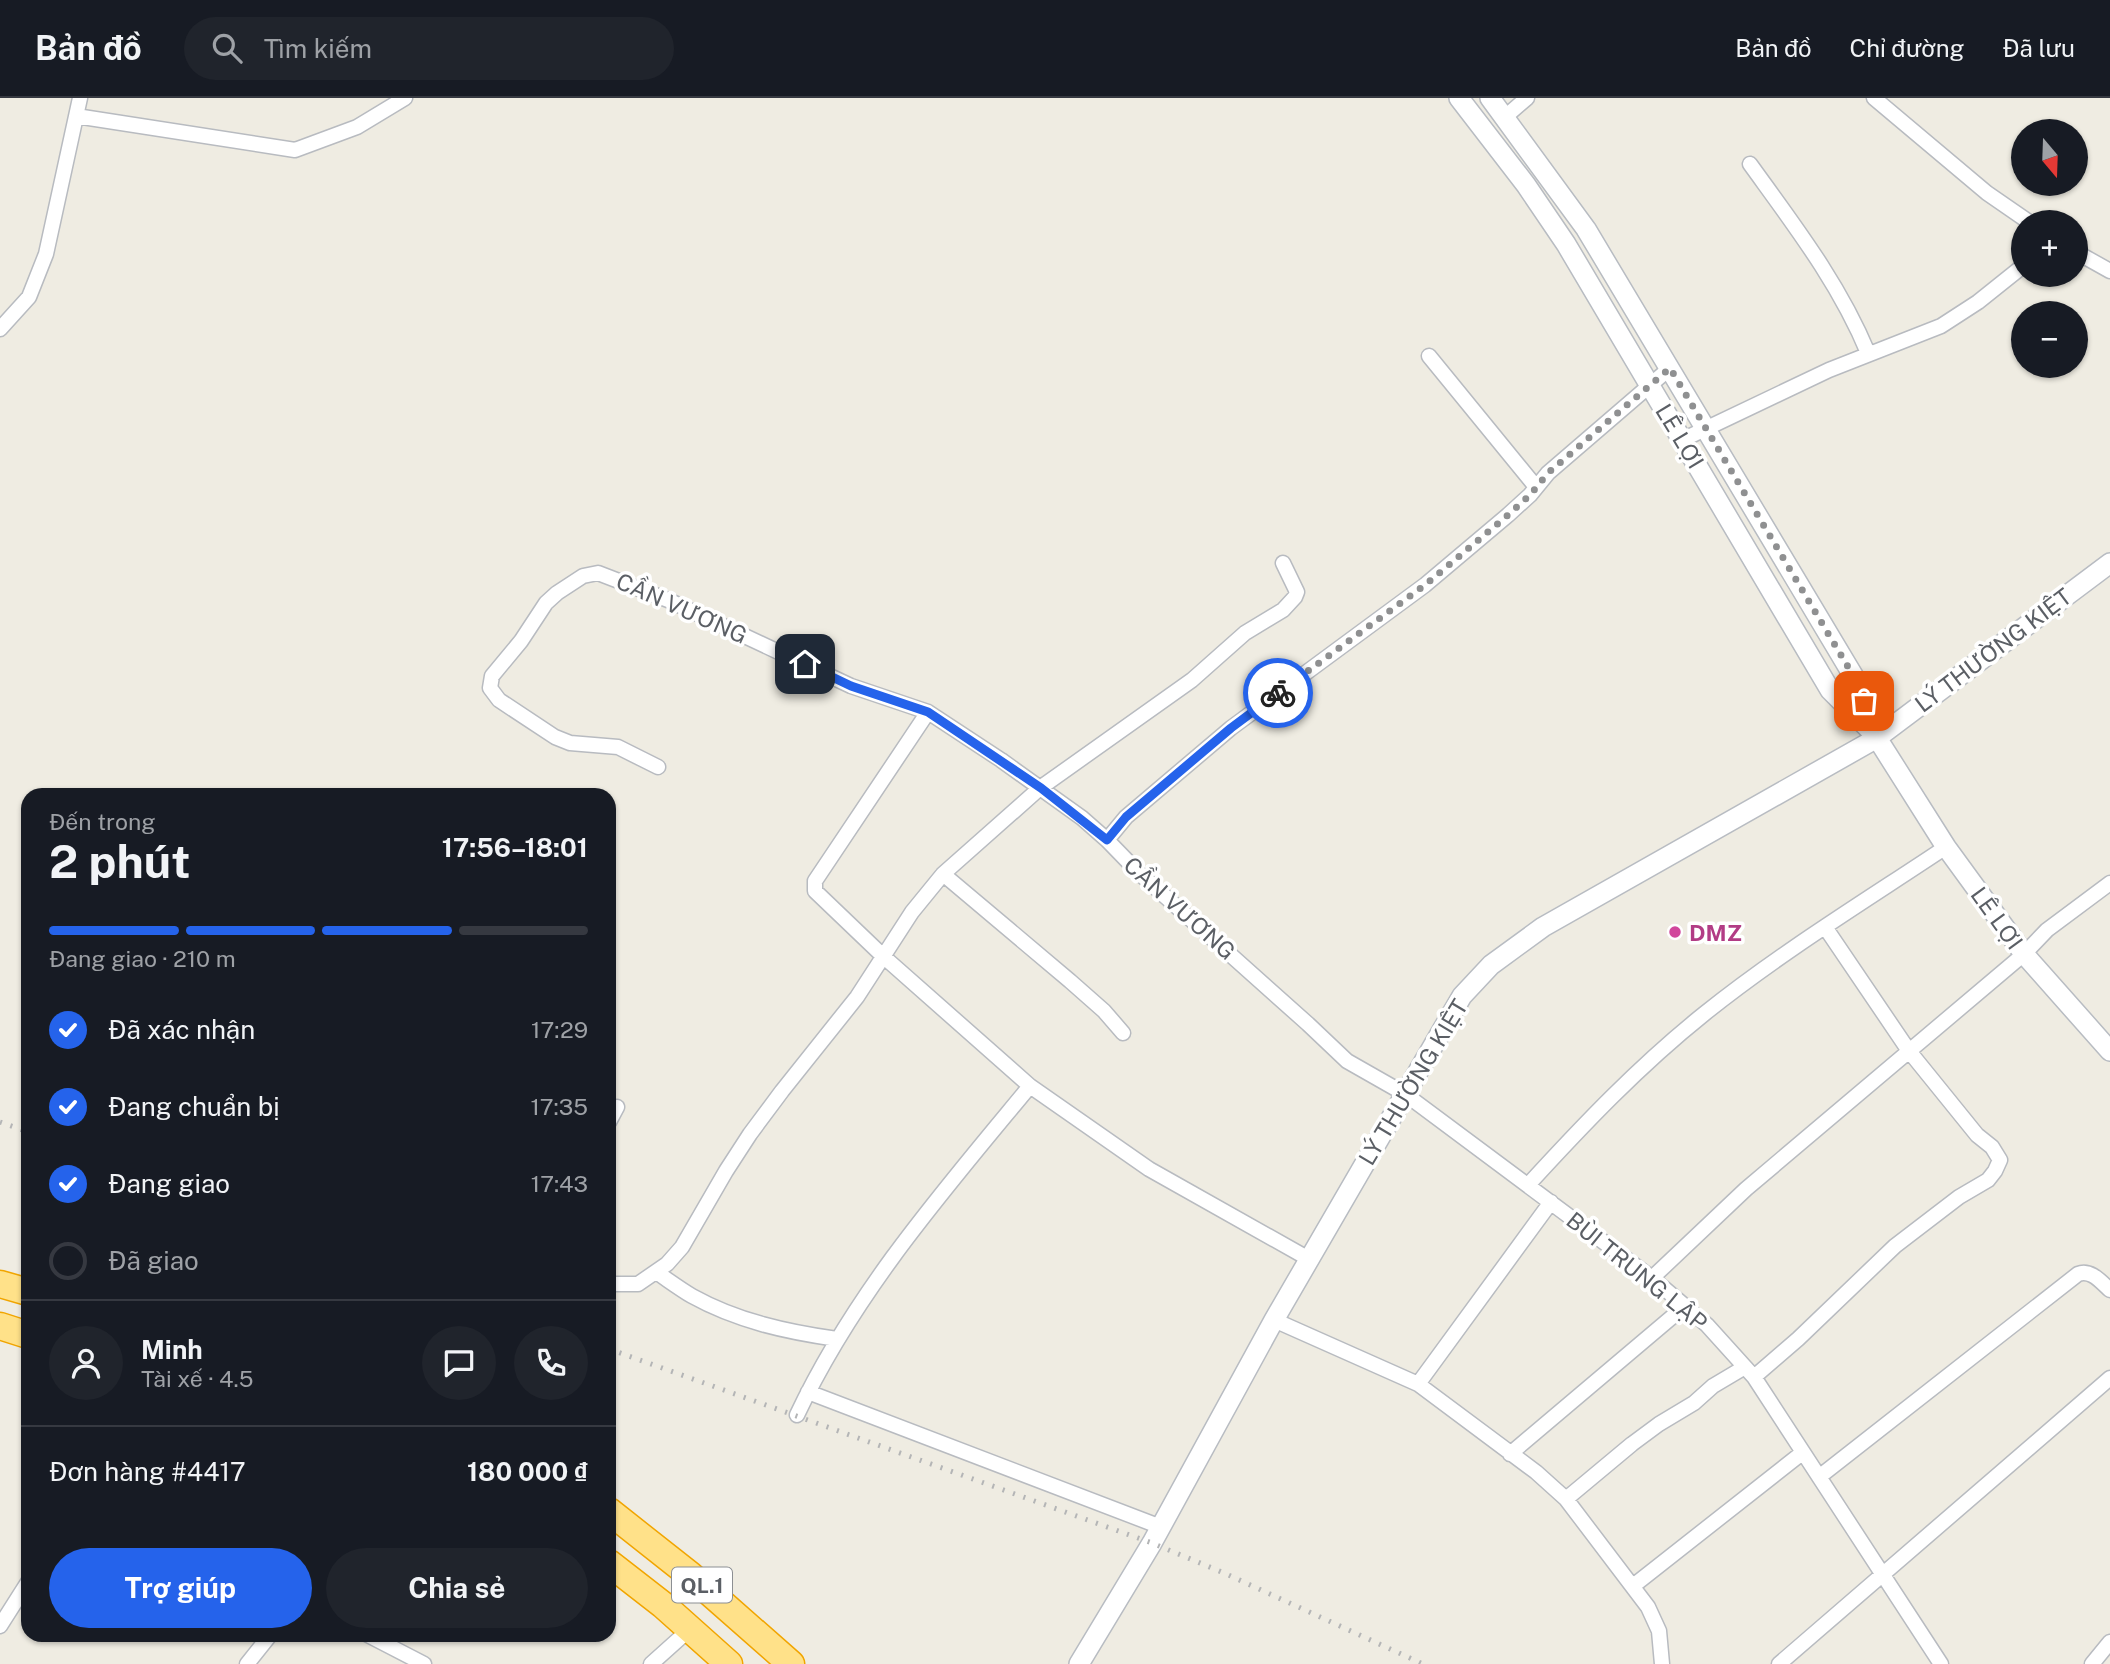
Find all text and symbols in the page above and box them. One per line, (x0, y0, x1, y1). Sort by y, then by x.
search box (184, 17, 674, 80)
text: Bản đồ (35, 29, 142, 67)
icon: search (208, 29, 246, 67)
text: Tìm kiếm (264, 33, 372, 64)
text: Bản đồ (1735, 34, 1812, 62)
text: Chỉ đường (1850, 34, 1964, 62)
text: Đã lưu (2002, 34, 2075, 62)
north arrow (2011, 119, 2088, 196)
map controls (2011, 119, 2088, 378)
button: + (2011, 210, 2088, 287)
button: − (2011, 301, 2088, 378)
street label: LÊ LỢI (1650, 399, 1710, 473)
street label: CẦN VƯƠNG (612, 566, 752, 649)
street label: LÝ THƯỜNG KIỆT (1910, 582, 2077, 718)
pin (775, 634, 835, 694)
icon: home (786, 645, 824, 683)
courier (1243, 658, 1313, 728)
pin (1834, 671, 1894, 731)
icon: bike (1259, 674, 1297, 712)
icon: bag (1845, 682, 1883, 720)
text: Đến trong (49, 808, 156, 835)
text: 17:56–18:01 (442, 832, 588, 863)
text: 2 phút (49, 834, 190, 888)
street label: CẦN VƯƠNG (1119, 850, 1242, 965)
street label: LÊ LỢI (1965, 882, 2029, 954)
place label: DMZ (1689, 919, 1742, 946)
marker: DMZ (1667, 924, 1683, 940)
text: Đang giao · 210 m (49, 945, 236, 972)
street label: LÝ THƯỜNG KIỆT (1353, 994, 1473, 1170)
icon: check (49, 1011, 87, 1049)
text: Đã xác nhận (108, 1014, 255, 1045)
text: 17:29 (531, 1016, 588, 1043)
icon: check (49, 1088, 87, 1126)
text: Đang chuẩn bị (108, 1091, 280, 1122)
text: 17:35 (530, 1093, 588, 1120)
icon: check (49, 1165, 87, 1203)
text: Đang giao (108, 1168, 230, 1199)
text: 17:43 (531, 1170, 588, 1197)
street label: BÙI TRUNG LẬP (1561, 1206, 1713, 1336)
text: Đã giao (108, 1245, 199, 1276)
button: person (49, 1326, 123, 1400)
button: chat (422, 1326, 496, 1400)
button: phone (514, 1326, 588, 1400)
text: Minh (141, 1334, 203, 1365)
text: Tài xế · 4.5 (141, 1365, 253, 1392)
text: Đơn hàng #4417 (49, 1456, 246, 1487)
text: 180 000 ₫ (467, 1456, 588, 1487)
button: Trợ giúp (49, 1548, 312, 1628)
button: Chia sẻ (326, 1548, 588, 1628)
road number: QL.1 (672, 1568, 732, 1602)

